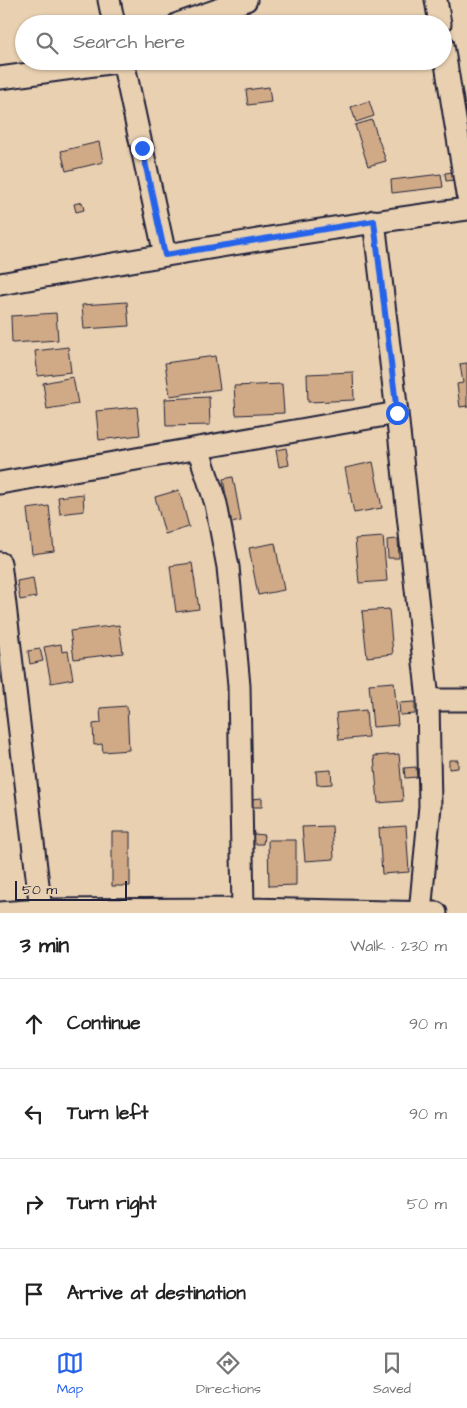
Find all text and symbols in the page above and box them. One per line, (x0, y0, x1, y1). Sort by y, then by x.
search box (15, 15, 452, 70)
icon: search (33, 29, 61, 57)
text: Search here (73, 29, 185, 56)
route end (131, 137, 154, 160)
route start (386, 402, 409, 425)
scale bar (15, 878, 128, 901)
text: 50 m (22, 880, 57, 900)
text: 3 min (20, 931, 69, 960)
text: Walk · 230 m (350, 935, 447, 957)
icon: ahead (20, 1010, 48, 1038)
text: Continue (67, 1010, 141, 1037)
text: 90 m (409, 1013, 447, 1035)
icon: left (20, 1100, 48, 1128)
text: Turn left (67, 1100, 148, 1127)
text: 90 m (409, 1103, 447, 1125)
icon: right (20, 1190, 48, 1218)
text: Turn right (67, 1190, 156, 1217)
text: 50 m (407, 1193, 447, 1215)
icon: arrive (20, 1280, 48, 1308)
text: Arrive at destination (67, 1280, 246, 1307)
tab: Map (56, 1349, 84, 1399)
tab: Directions (196, 1349, 261, 1399)
tab: Saved (373, 1349, 411, 1399)

